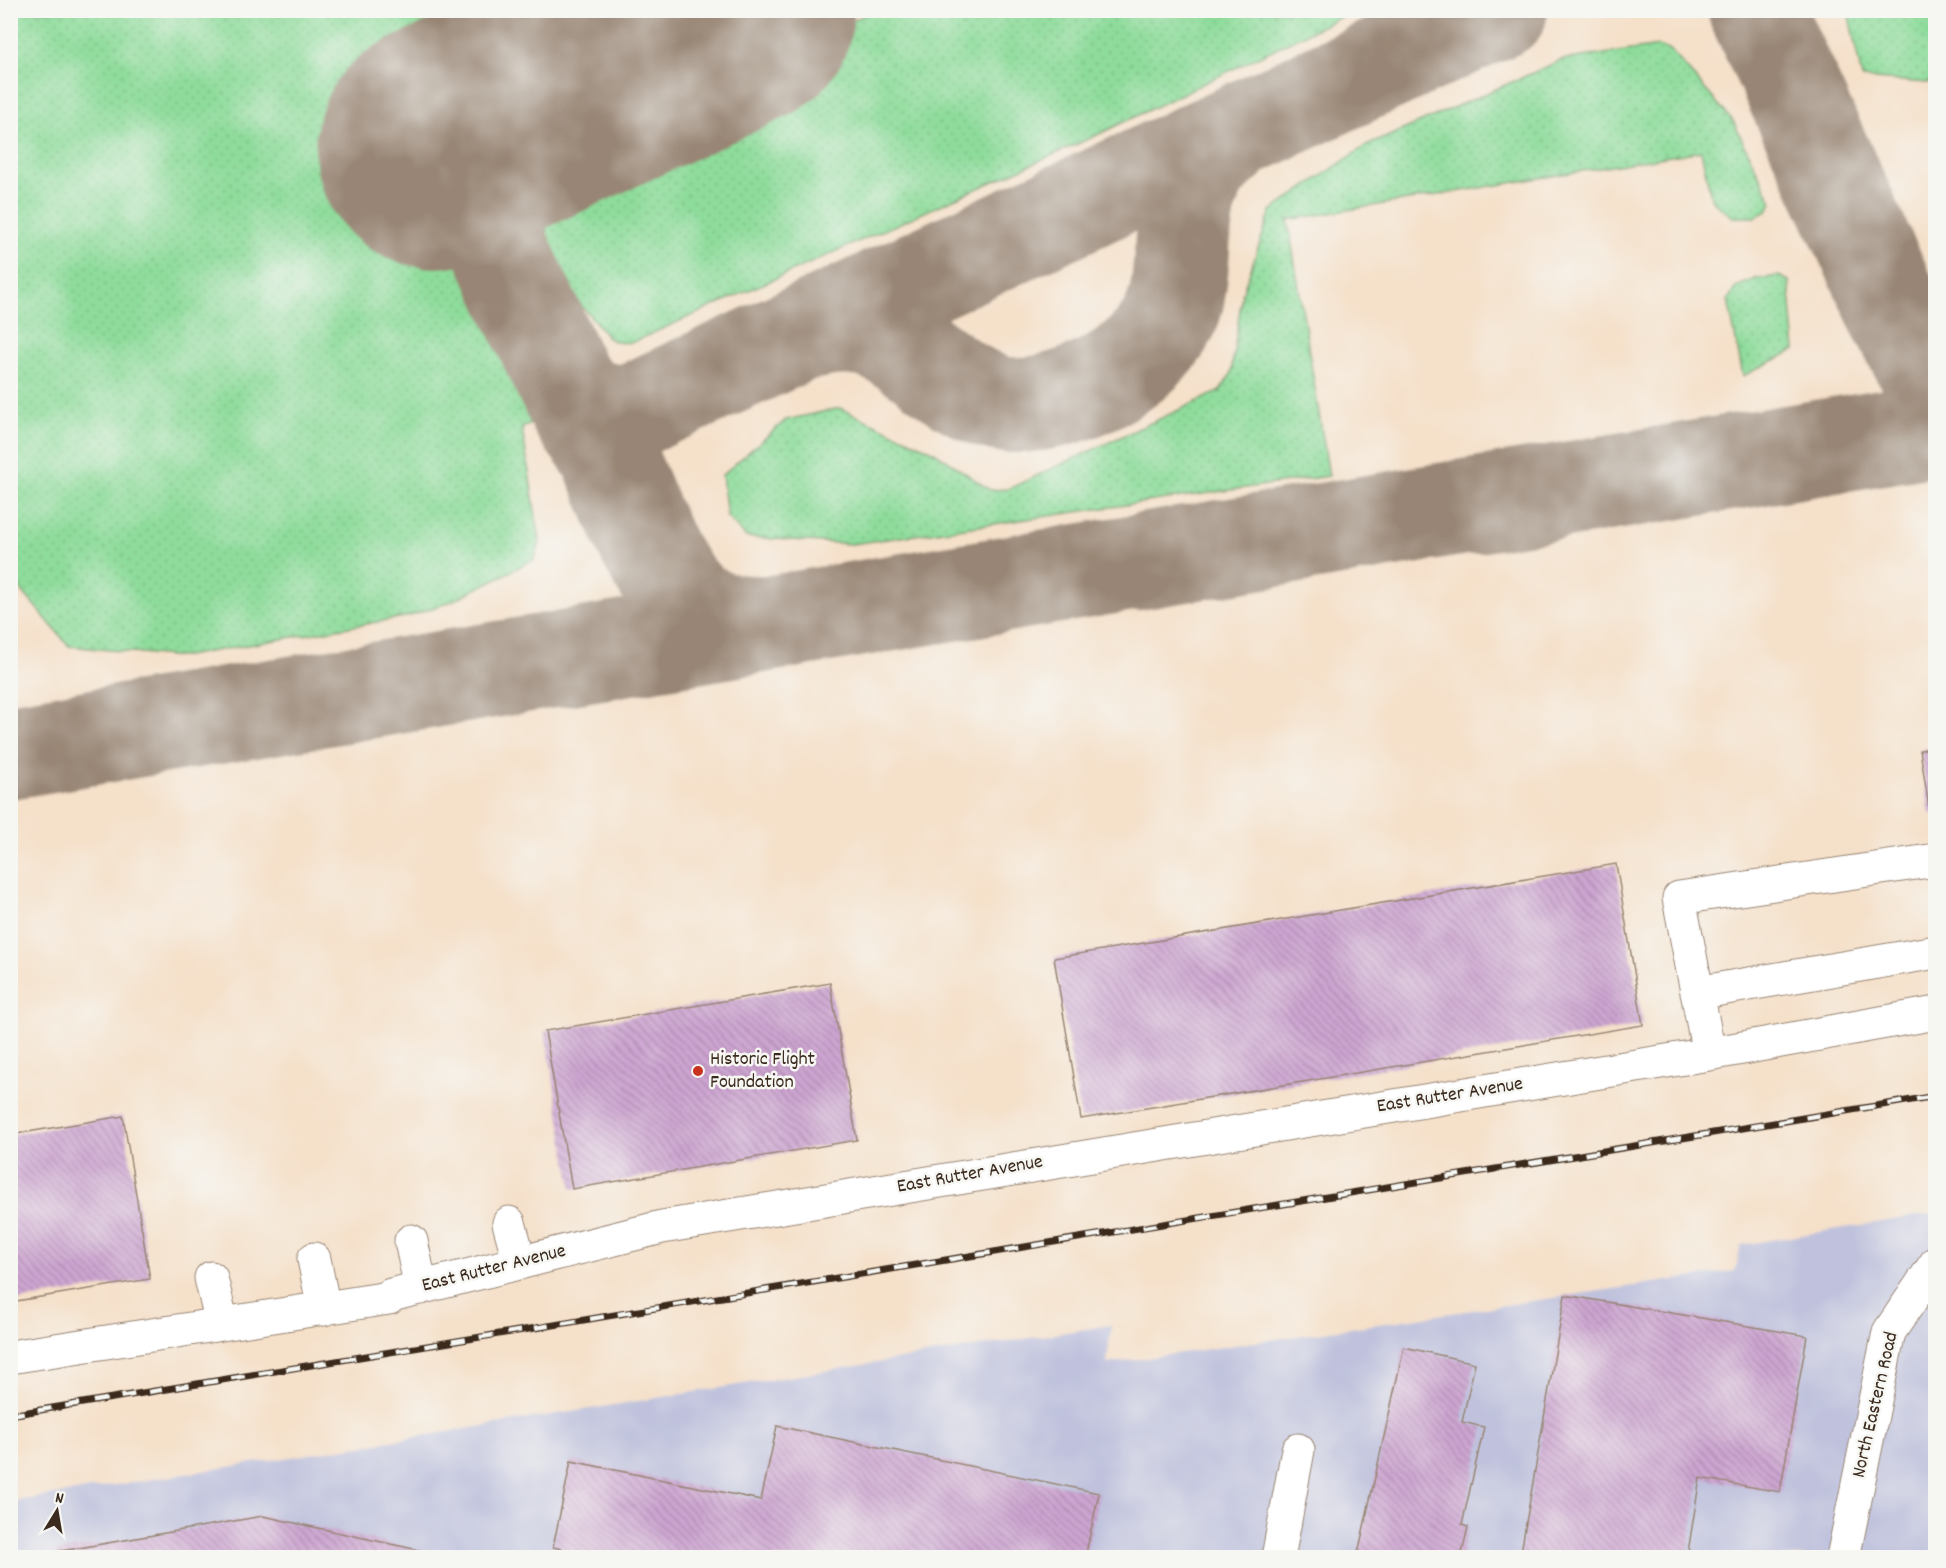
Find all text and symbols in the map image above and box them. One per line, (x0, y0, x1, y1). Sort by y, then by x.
place label: Historic Flight Foundation (710, 1046, 815, 1097)
marker: Historic Flight Foundation (691, 1064, 705, 1078)
street label: East Rutter Avenue (1375, 1071, 1525, 1121)
street label: East Rutter Avenue (895, 1148, 1045, 1202)
street label: East Rutter Avenue (419, 1238, 569, 1300)
street label: North Eastern Road (1846, 1329, 1906, 1481)
north arrow (27, 1481, 87, 1541)
text: N (53, 1487, 66, 1511)

